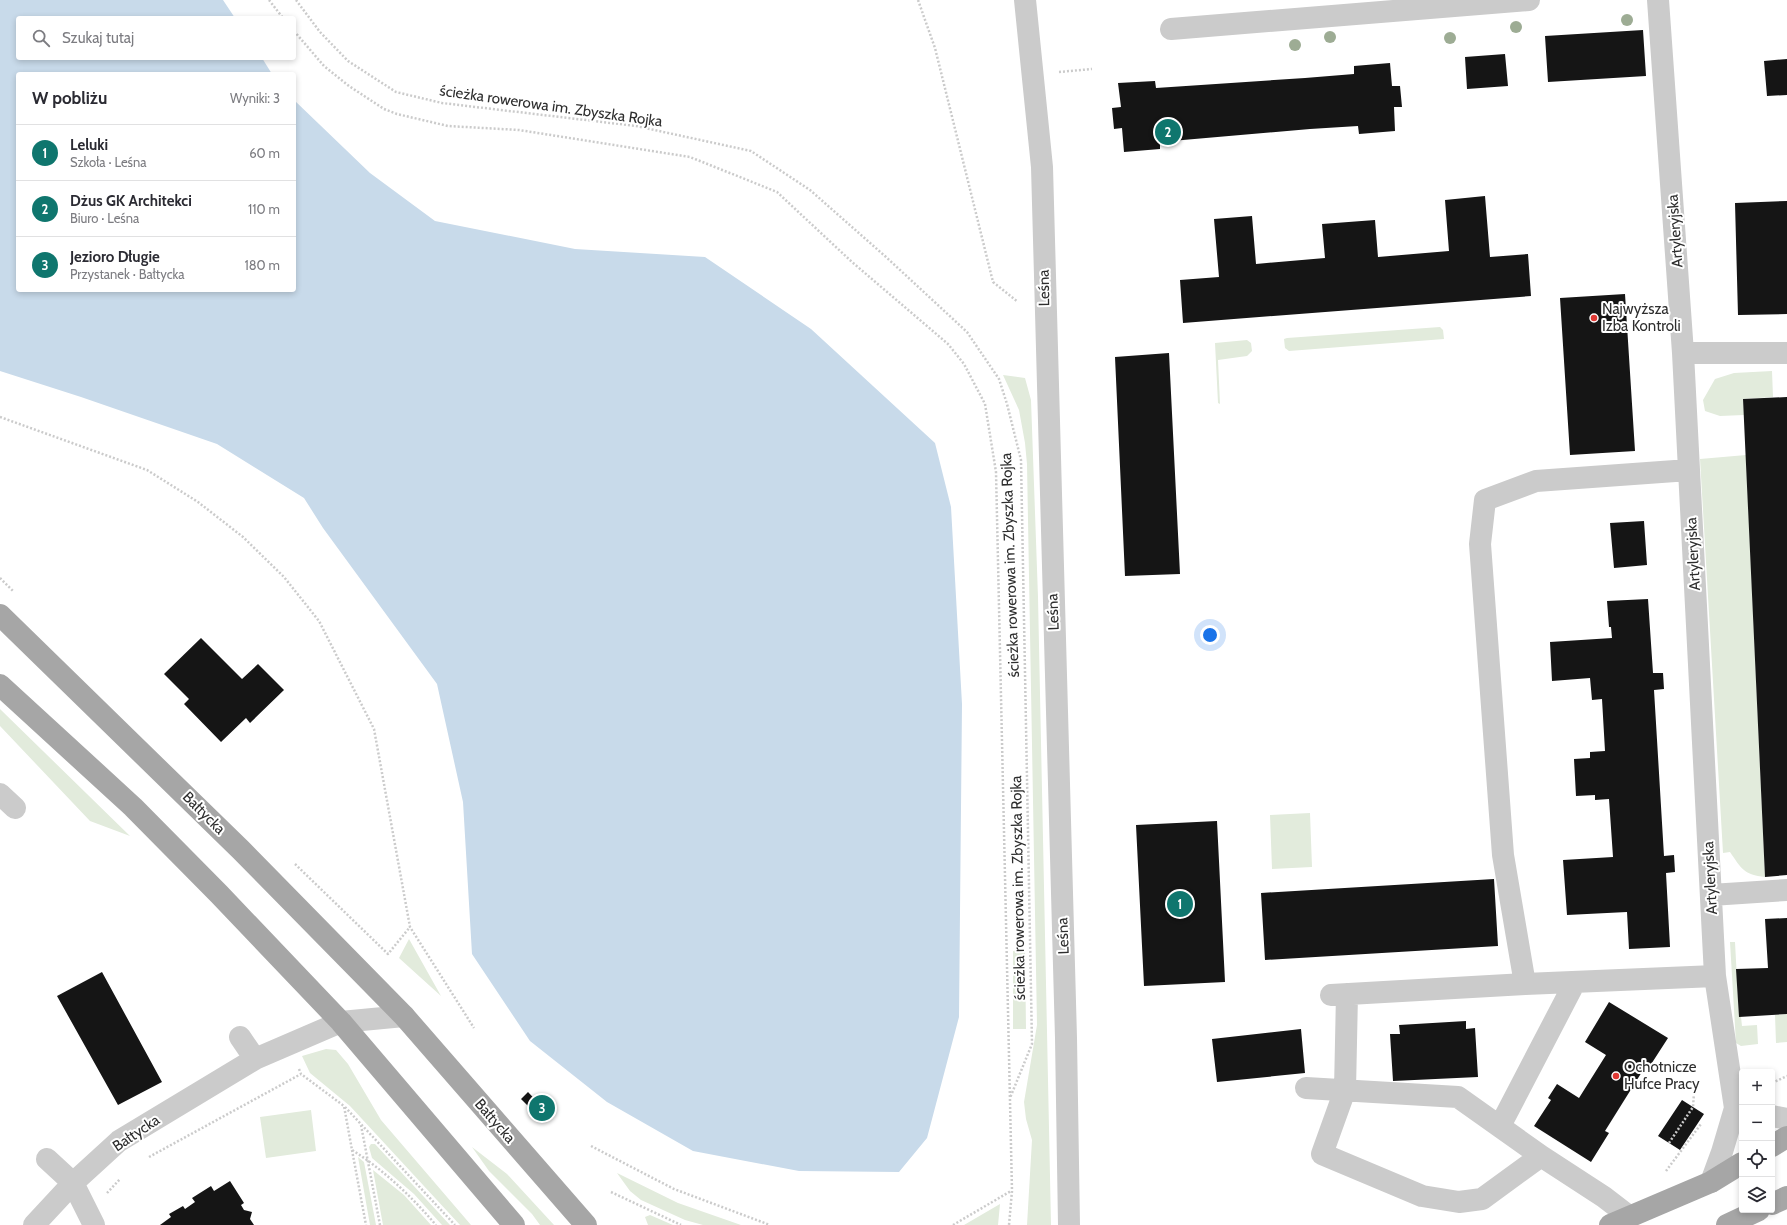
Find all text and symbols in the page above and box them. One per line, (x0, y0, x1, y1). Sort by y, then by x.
search box (16, 16, 296, 60)
icon: search (30, 27, 52, 49)
text: Szukaj tutaj (62, 29, 134, 47)
street label: ścieżka rowerowa im. Zbyszka Rojka (438, 81, 664, 131)
text: W pobliżu (32, 88, 107, 108)
text: Wyniki: 3 (230, 90, 280, 106)
pin: 2 (1155, 117, 1181, 147)
text: Leluki (70, 136, 108, 154)
text: 1 (43, 145, 47, 161)
text: 60 m (249, 145, 280, 161)
text: Szkoła · Leśna (70, 154, 146, 170)
text: Dżus GK Architekci (70, 192, 192, 210)
street label: Artyleryjska (1663, 193, 1687, 268)
text: 2 (42, 201, 48, 217)
text: 110 m (248, 201, 280, 217)
text: Biuro · Leśna (70, 210, 139, 226)
text: Jezioro Długie (70, 248, 160, 266)
text: 3 (41, 257, 49, 273)
text: 180 m (244, 257, 280, 273)
text: Przystanek · Bałtycka (70, 266, 185, 282)
street label: Leśna (1035, 269, 1053, 307)
place label: Najwyższa Izba Kontroli (1602, 300, 1681, 335)
marker: Najwyższa Izba Kontroli (1589, 313, 1599, 323)
street label: ścieżka rowerowa im. Zbyszka Rojka (997, 452, 1023, 678)
street label: Artyleryjska (1682, 516, 1704, 591)
street label: Leśna (1043, 592, 1063, 631)
your location (1200, 625, 1220, 645)
street label: ścieżka rowerowa im. Zbyszka Rojka (1007, 775, 1029, 1001)
street label: Bałtycka (179, 788, 230, 839)
street label: Artyleryjska (1699, 840, 1721, 915)
pin: 1 (1167, 889, 1193, 919)
street label: Leśna (1053, 916, 1073, 955)
place label: Ochotnicze Hufce Pracy (1624, 1058, 1700, 1093)
map controls (1739, 1069, 1775, 1213)
button: + (1739, 1069, 1775, 1105)
marker: Ochotnicze Hufce Pracy (1611, 1071, 1621, 1081)
pin: 3 (529, 1093, 555, 1123)
street label: Bałtycka (471, 1095, 520, 1147)
button: − (1739, 1105, 1775, 1141)
street label: Bałtycka (109, 1110, 164, 1155)
button: locate (1739, 1141, 1775, 1177)
button: layers (1739, 1177, 1775, 1213)

